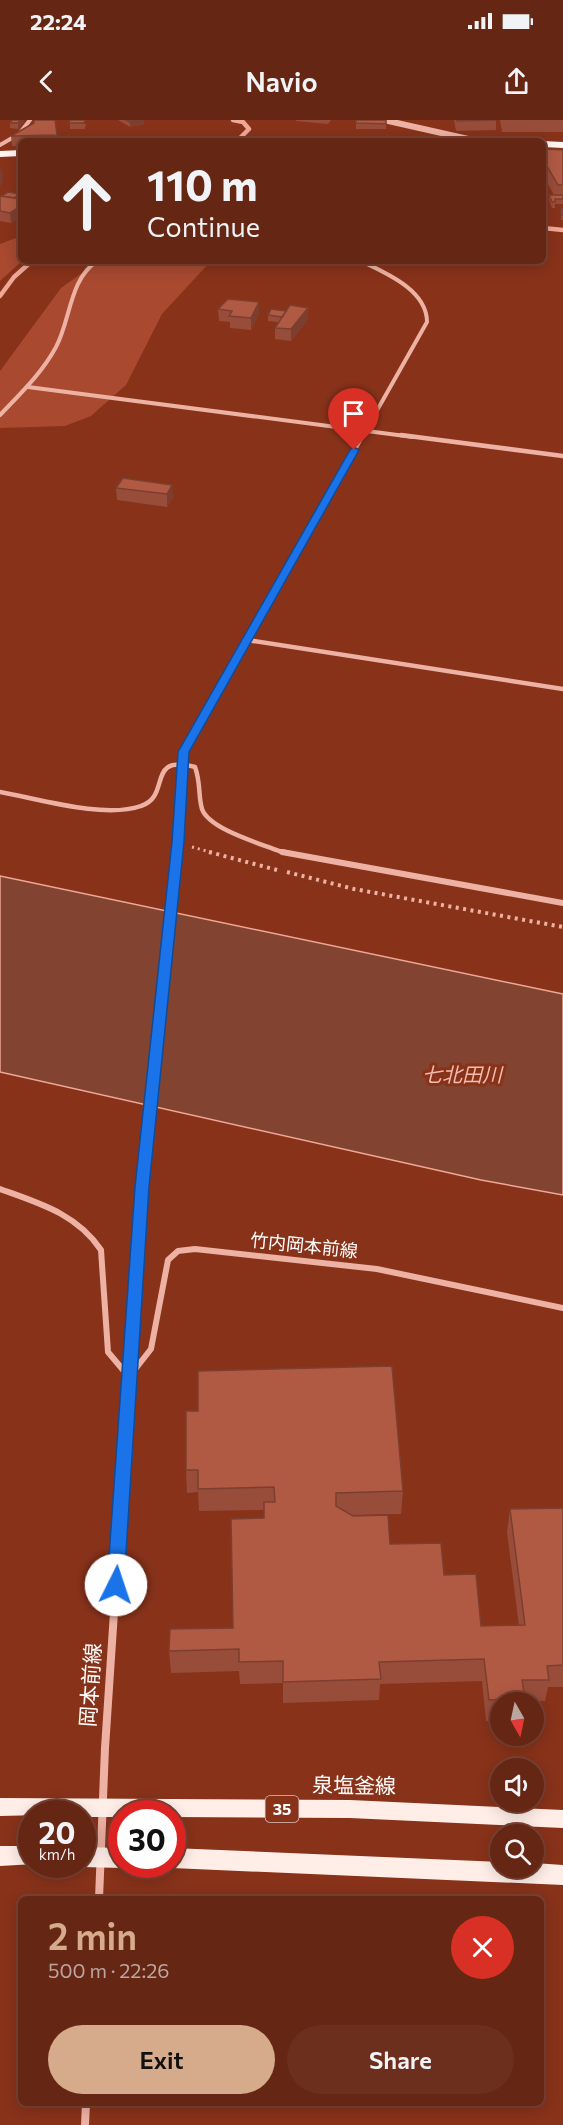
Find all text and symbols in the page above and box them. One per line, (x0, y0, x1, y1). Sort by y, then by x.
text: 22:24 (30, 8, 87, 35)
icon: back (30, 65, 63, 98)
text: Navio (245, 65, 318, 98)
icon: share (500, 65, 533, 98)
text: 110 m (147, 158, 258, 210)
icon: ahead (48, 162, 126, 240)
text: Continue (147, 210, 260, 243)
pin (328, 388, 379, 450)
icon: arrive (337, 397, 370, 430)
water label: 七北田川 (422, 1062, 504, 1086)
street label: 竹内岡本前線 (249, 1228, 359, 1262)
position arrow (84, 1553, 148, 1617)
street label: 岡本前線 (74, 1642, 105, 1728)
north arrow (490, 1692, 544, 1746)
map controls (490, 1692, 544, 1878)
button: sound (490, 1758, 544, 1812)
street label: 泉塩釜線 (312, 1771, 396, 1798)
road number: 35 (266, 1796, 298, 1822)
speed limit sign: 30 (108, 1800, 186, 1878)
text: 20 (39, 1813, 75, 1850)
button: search (490, 1824, 544, 1878)
text: km/h (39, 1845, 75, 1863)
text: 2 min (48, 1913, 137, 1957)
button: close (451, 1916, 514, 1979)
text: 500 m · 22:26 (48, 1958, 169, 1982)
button: Exit (48, 2025, 275, 2094)
button: Share (287, 2025, 514, 2094)

